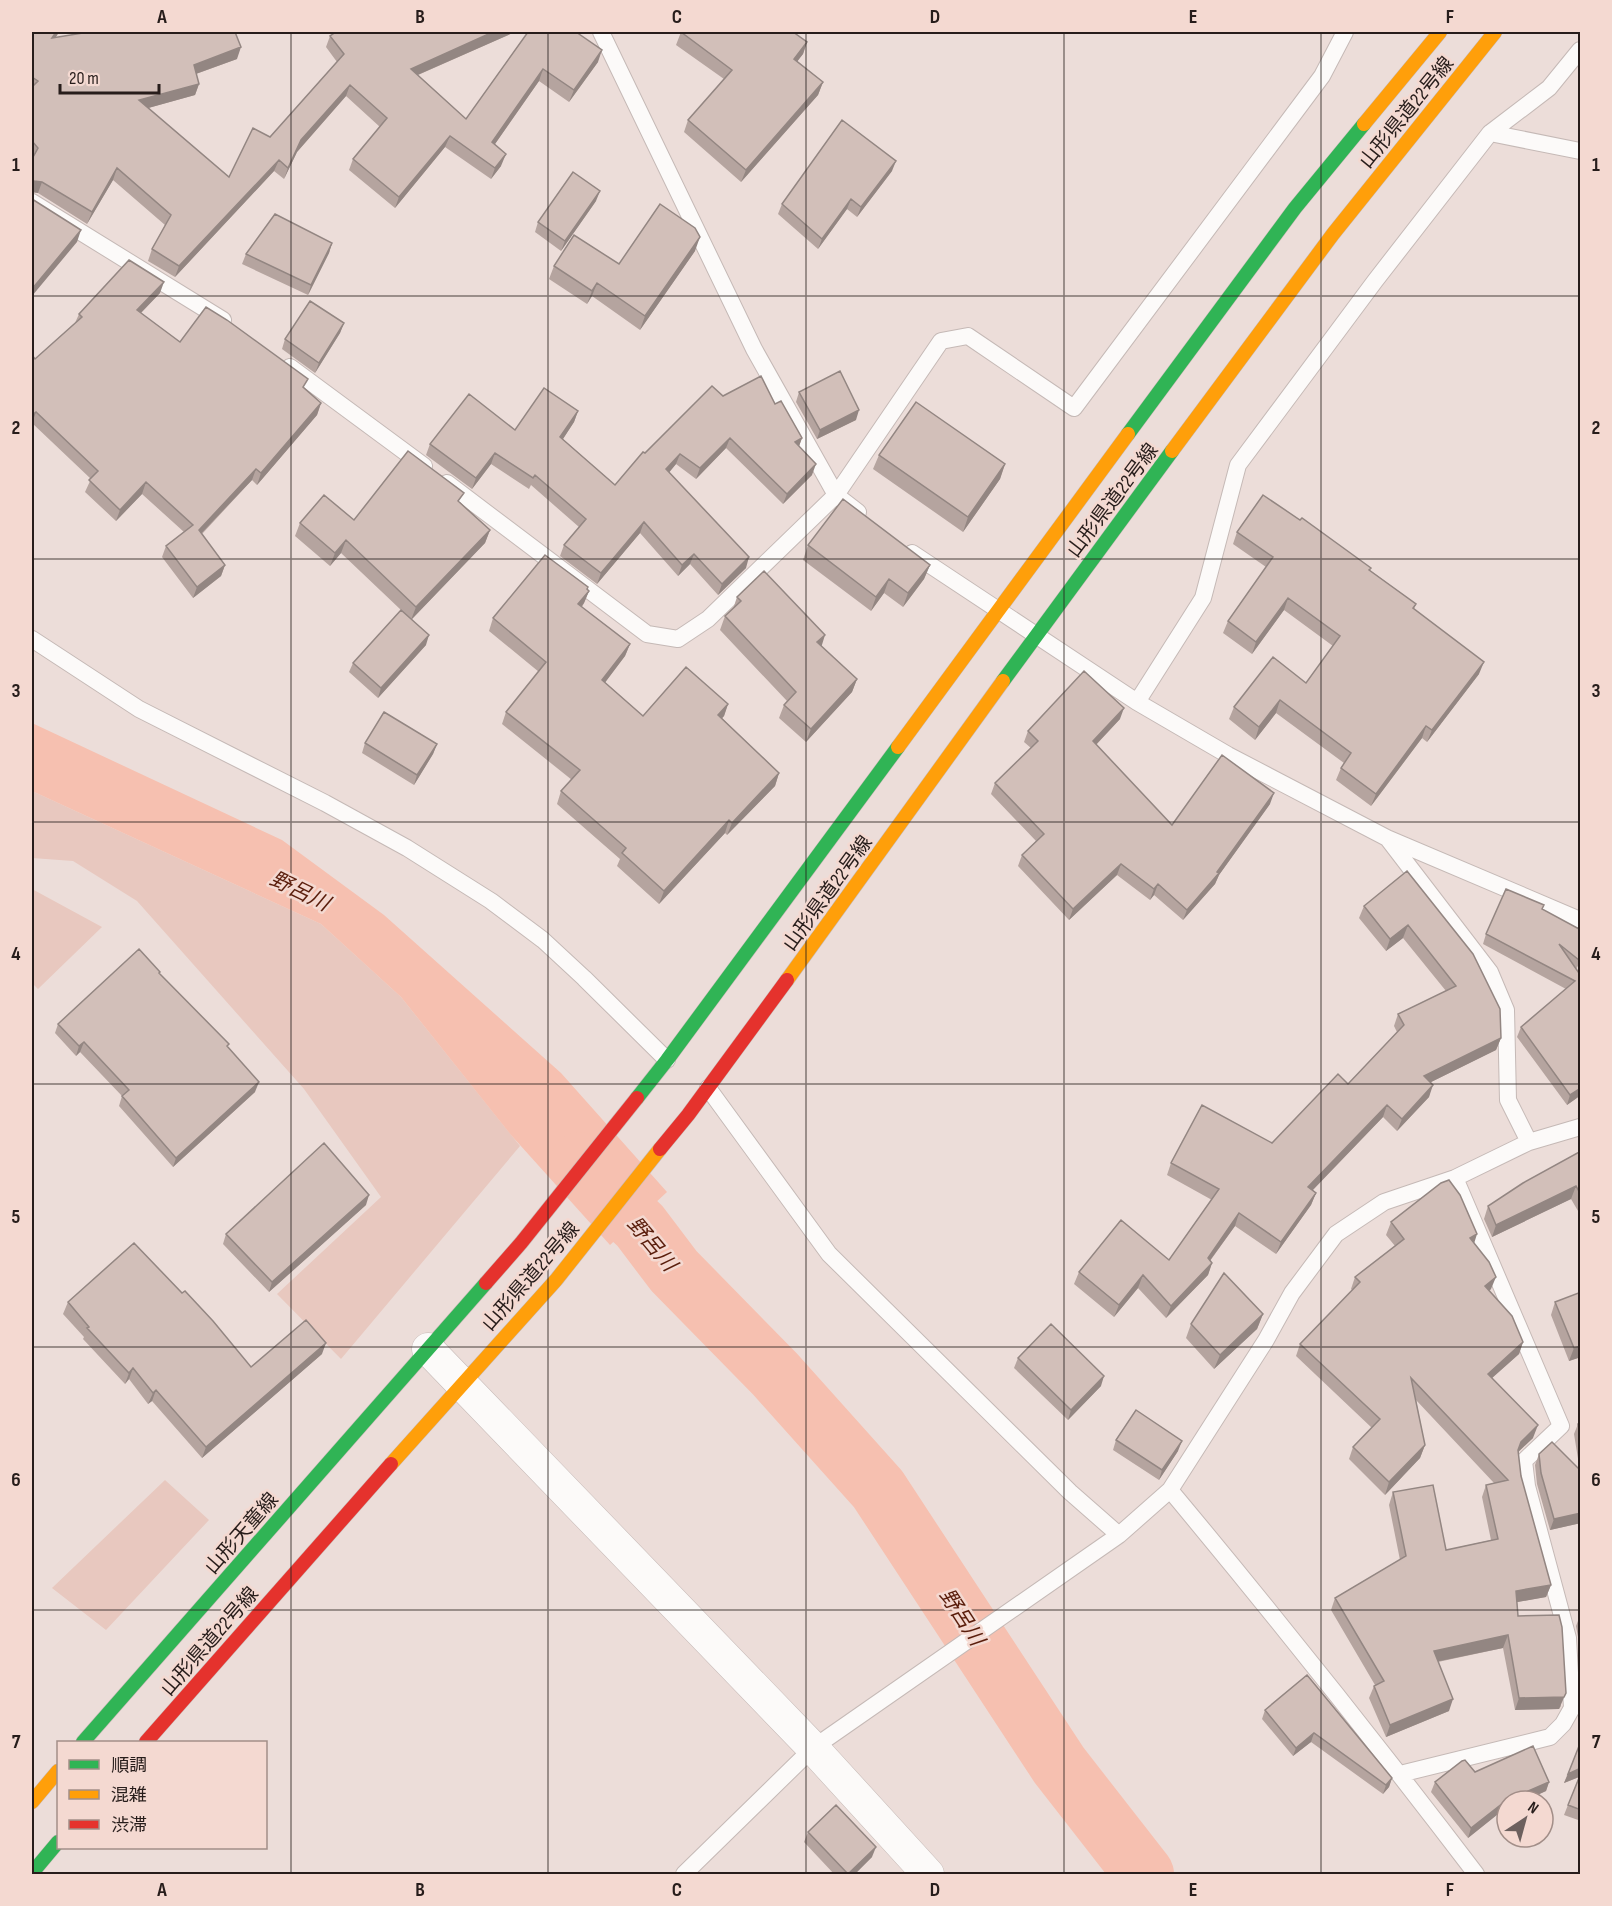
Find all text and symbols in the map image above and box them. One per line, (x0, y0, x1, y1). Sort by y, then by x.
text: A (156, 5, 167, 29)
text: B (415, 5, 425, 29)
text: C (672, 5, 682, 29)
text: D (930, 5, 940, 29)
text: E (1189, 5, 1197, 29)
text: F (1446, 5, 1454, 29)
street label: 山形県道22号線 (1355, 52, 1459, 173)
scale bar (60, 57, 159, 95)
text: 20 m (69, 68, 99, 89)
text: 1 (12, 153, 20, 177)
text: 1 (1592, 153, 1600, 177)
text: 2 (12, 416, 20, 440)
text: 2 (1592, 416, 1600, 440)
street label: 山形県道22号線 (1062, 439, 1163, 562)
text: 3 (12, 679, 21, 703)
text: 3 (1592, 679, 1601, 703)
street label: 山形県道22号線 (778, 831, 878, 956)
water label: 野呂川 (266, 866, 335, 917)
text: 4 (11, 942, 21, 966)
text: 4 (1591, 942, 1601, 966)
text: 5 (12, 1205, 21, 1229)
text: 5 (1592, 1205, 1601, 1229)
water label: 野呂川 (622, 1212, 683, 1278)
street label: 山形県道22号線 (477, 1217, 585, 1336)
text: 6 (11, 1468, 21, 1492)
text: 6 (1591, 1468, 1601, 1492)
street label: 山形天童線 (200, 1488, 284, 1579)
street label: 山形県道22号線 (156, 1582, 264, 1701)
water label: 野呂川 (934, 1584, 990, 1652)
text: 7 (12, 1730, 21, 1754)
text: 7 (1592, 1730, 1601, 1754)
legend (57, 1741, 267, 1849)
text: 順調 (111, 1755, 147, 1776)
text: 混雑 (111, 1785, 147, 1806)
north arrow (1495, 1789, 1555, 1849)
text: N (1524, 1798, 1542, 1818)
text: 渋滞 (111, 1815, 147, 1836)
text: A (156, 1878, 167, 1902)
text: B (415, 1878, 425, 1902)
text: C (672, 1878, 682, 1902)
text: D (930, 1878, 940, 1902)
text: E (1189, 1878, 1197, 1902)
text: F (1446, 1878, 1454, 1902)

